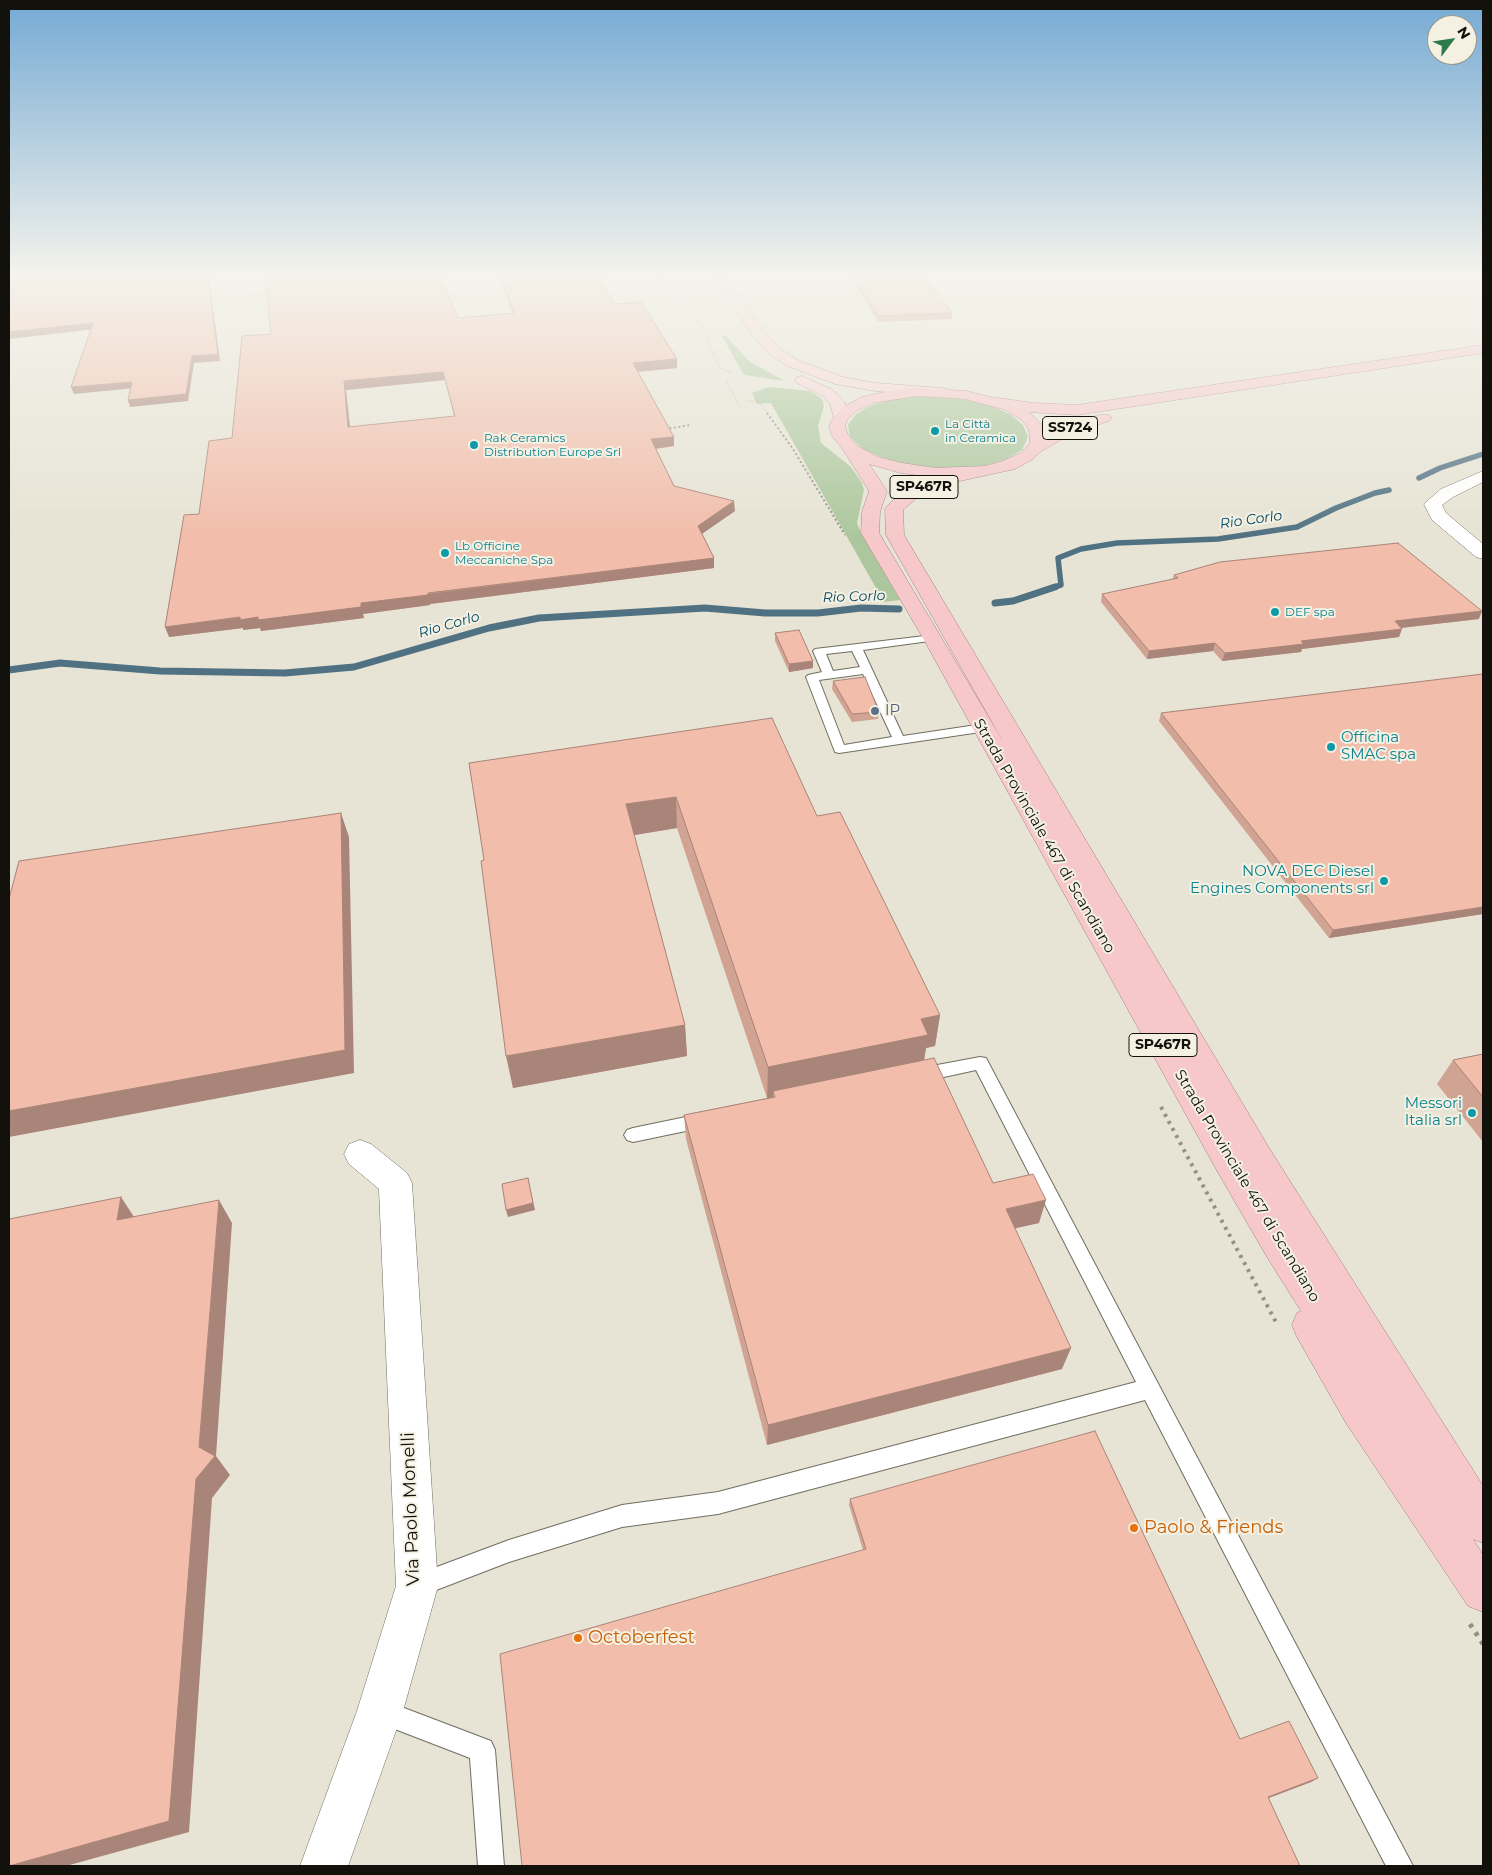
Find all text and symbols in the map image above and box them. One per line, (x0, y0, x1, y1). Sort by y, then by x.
north arrow (1427, 15, 1477, 65)
text: N (1453, 23, 1475, 42)
road number: SS724 (1042, 416, 1098, 439)
place label: La Città in Ceramica (945, 417, 1016, 445)
marker: La Città in Ceramica (929, 425, 941, 437)
place label: Rak Ceramics Distribution Europe Srl (484, 431, 621, 459)
marker: Rak Ceramics Distribution Europe Srl (468, 439, 480, 451)
road number: SP467R (890, 476, 958, 498)
water label: Rio Corlo (1219, 507, 1283, 533)
place label: Lb Officine Meccaniche Spa (455, 539, 553, 567)
marker: Lb Officine Meccaniche Spa (439, 547, 451, 559)
water label: Rio Corlo (822, 588, 886, 606)
place label: DEF spa (1285, 605, 1335, 619)
marker: DEF spa (1269, 606, 1281, 618)
water label: Rio Corlo (416, 608, 482, 642)
place label: IP (885, 702, 900, 720)
marker: IP (869, 705, 881, 717)
street label: Strada Provinciale 467 di Scandiano (969, 716, 1119, 956)
place label: Officina SMAC spa (1341, 729, 1416, 764)
marker: Officina SMAC spa (1325, 741, 1337, 753)
place label: NOVA DEC Diesel Engines Components srl (1190, 863, 1374, 898)
marker: NOVA DEC Diesel Engines Components srl (1378, 875, 1390, 887)
road number: SP467R (1129, 1034, 1197, 1056)
street label: Strada Provinciale 467 di Scandiano (1170, 1067, 1324, 1305)
place label: Messori Italia srl (1405, 1095, 1462, 1130)
marker: Messori Italia srl (1466, 1107, 1478, 1119)
street label: Via Paolo Monelli (398, 1432, 424, 1586)
place label: Paolo & Friends (1144, 1517, 1283, 1539)
marker: Paolo & Friends (1128, 1522, 1140, 1534)
place label: Octoberfest (588, 1627, 695, 1649)
marker: Octoberfest (572, 1632, 584, 1644)

